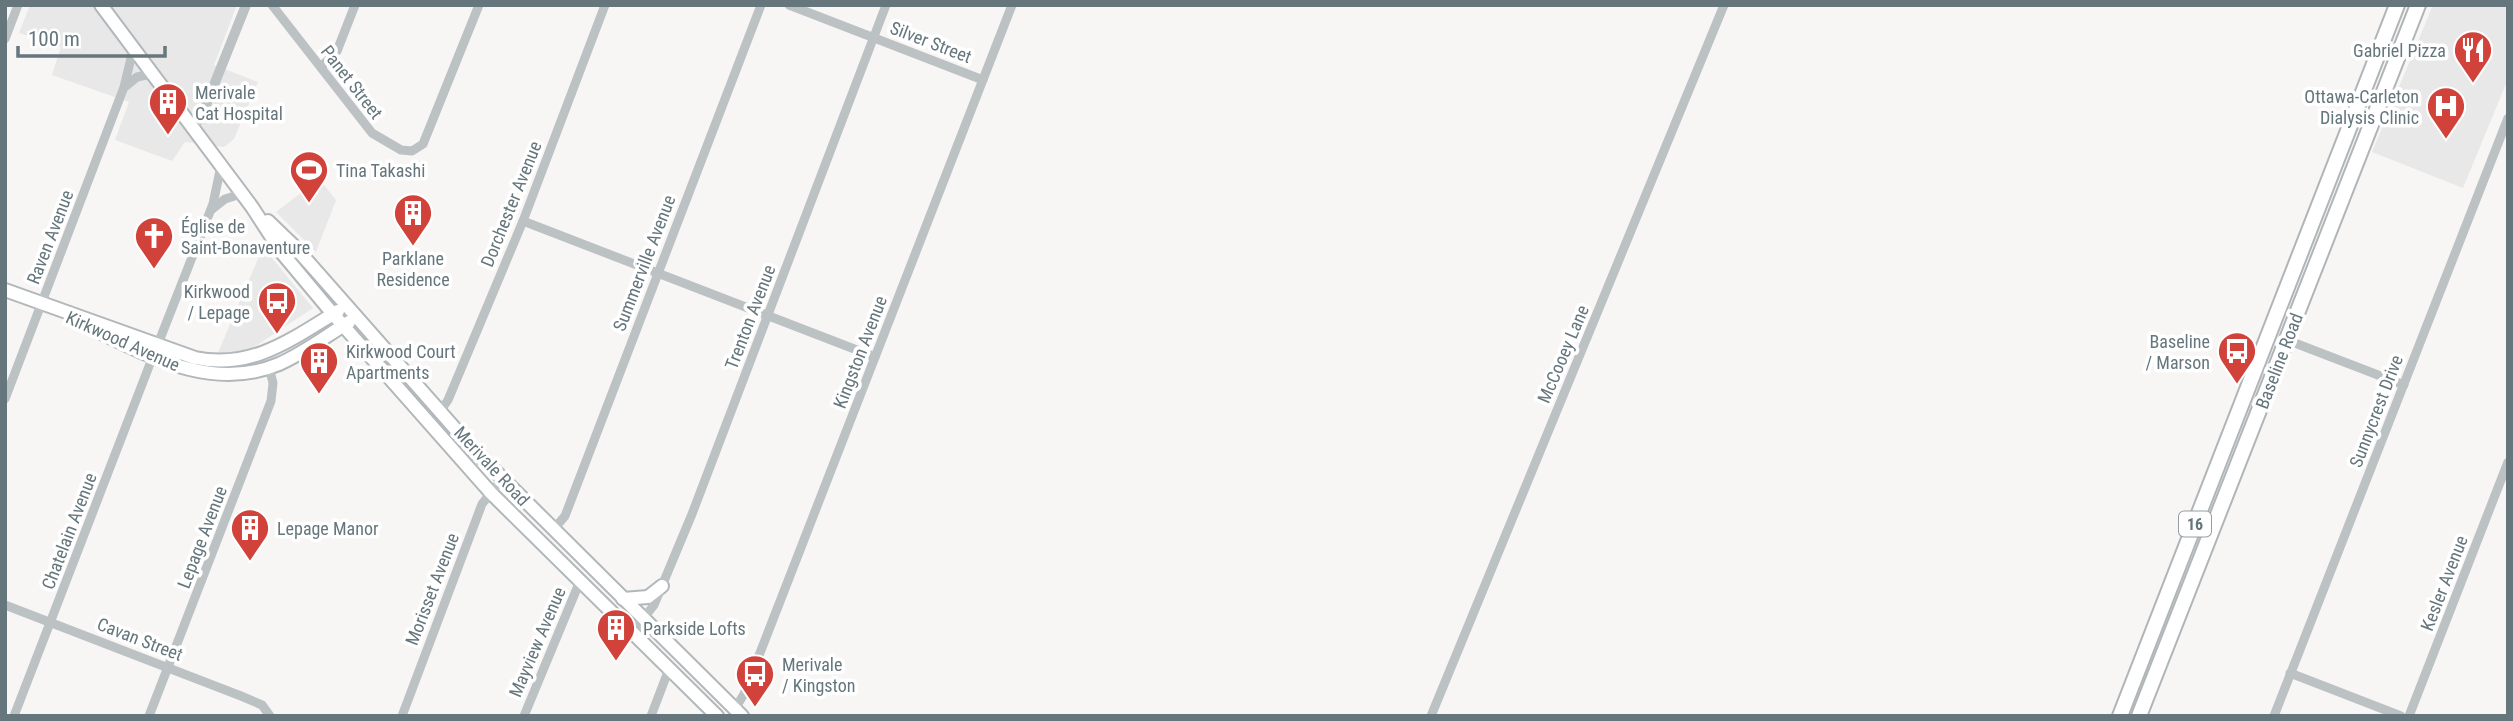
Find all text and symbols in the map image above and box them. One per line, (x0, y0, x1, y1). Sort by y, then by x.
scale bar (18, 14, 164, 58)
street label: Silver Street (887, 17, 975, 67)
text: 100 m (28, 27, 80, 51)
restaurant icon: Gabriel Pizza (2452, 29, 2494, 84)
place label: Gabriel Pizza (2353, 40, 2446, 61)
street label: Panet Street (317, 41, 387, 123)
building icon: Merivale Cat Hospital (147, 81, 189, 136)
place label: Merivale Cat Hospital (195, 82, 283, 124)
hospital icon: Ottawa-Carleton Dialysis Clinic (2425, 85, 2467, 140)
place label: Ottawa-Carleton Dialysis Clinic (2304, 86, 2419, 128)
street label: Dorchester Avenue (476, 138, 546, 270)
sports icon: Tina Takashi (288, 149, 330, 204)
place label: Tina Takashi (336, 160, 425, 181)
street label: Raven Avenue (23, 187, 77, 287)
building icon: Parklane Residence (392, 192, 434, 247)
street label: Summerville Avenue (608, 192, 680, 334)
church icon: Église de Saint-Bonaventure (133, 215, 175, 270)
place label: Église de Saint-Bonaventure (181, 216, 310, 258)
place label: Parklane Residence (376, 248, 450, 290)
street label: Trenton Avenue (720, 262, 780, 372)
bus stop icon: Kirkwood / Lepage (256, 280, 298, 335)
place label: Kirkwood / Lepage (184, 281, 250, 323)
street label: Kingston Avenue (829, 293, 891, 411)
street label: McCooey Lane (1533, 302, 1593, 406)
street label: Kirkwood Avenue (63, 307, 183, 375)
street label: Baseline Road (2251, 310, 2307, 412)
bus stop icon: Baseline / Marson (2216, 330, 2258, 385)
place label: Baseline / Marson (2146, 331, 2210, 373)
building icon: Kirkwood Court Apartments (298, 340, 340, 395)
place label: Kirkwood Court Apartments (346, 341, 456, 383)
street label: Sunnycrest Drive (2345, 352, 2407, 470)
street label: Merivale Road (450, 422, 534, 510)
street label: Chatelain Avenue (37, 470, 101, 592)
street label: Lepage Avenue (173, 483, 231, 591)
building icon: Lepage Manor (229, 507, 271, 562)
road number: 16 (2179, 512, 2211, 537)
place label: Lepage Manor (277, 518, 379, 539)
street label: Morisset Avenue (401, 530, 463, 648)
street label: Kesler Avenue (2416, 532, 2472, 634)
street label: Mayview Avenue (504, 584, 570, 700)
building icon: Parkside Lofts (595, 607, 637, 662)
street label: Cavan Street (94, 613, 186, 665)
place label: Parkside Lofts (643, 618, 746, 639)
bus stop icon: Merivale / Kingston (734, 653, 776, 708)
place label: Merivale / Kingston (782, 654, 855, 696)

